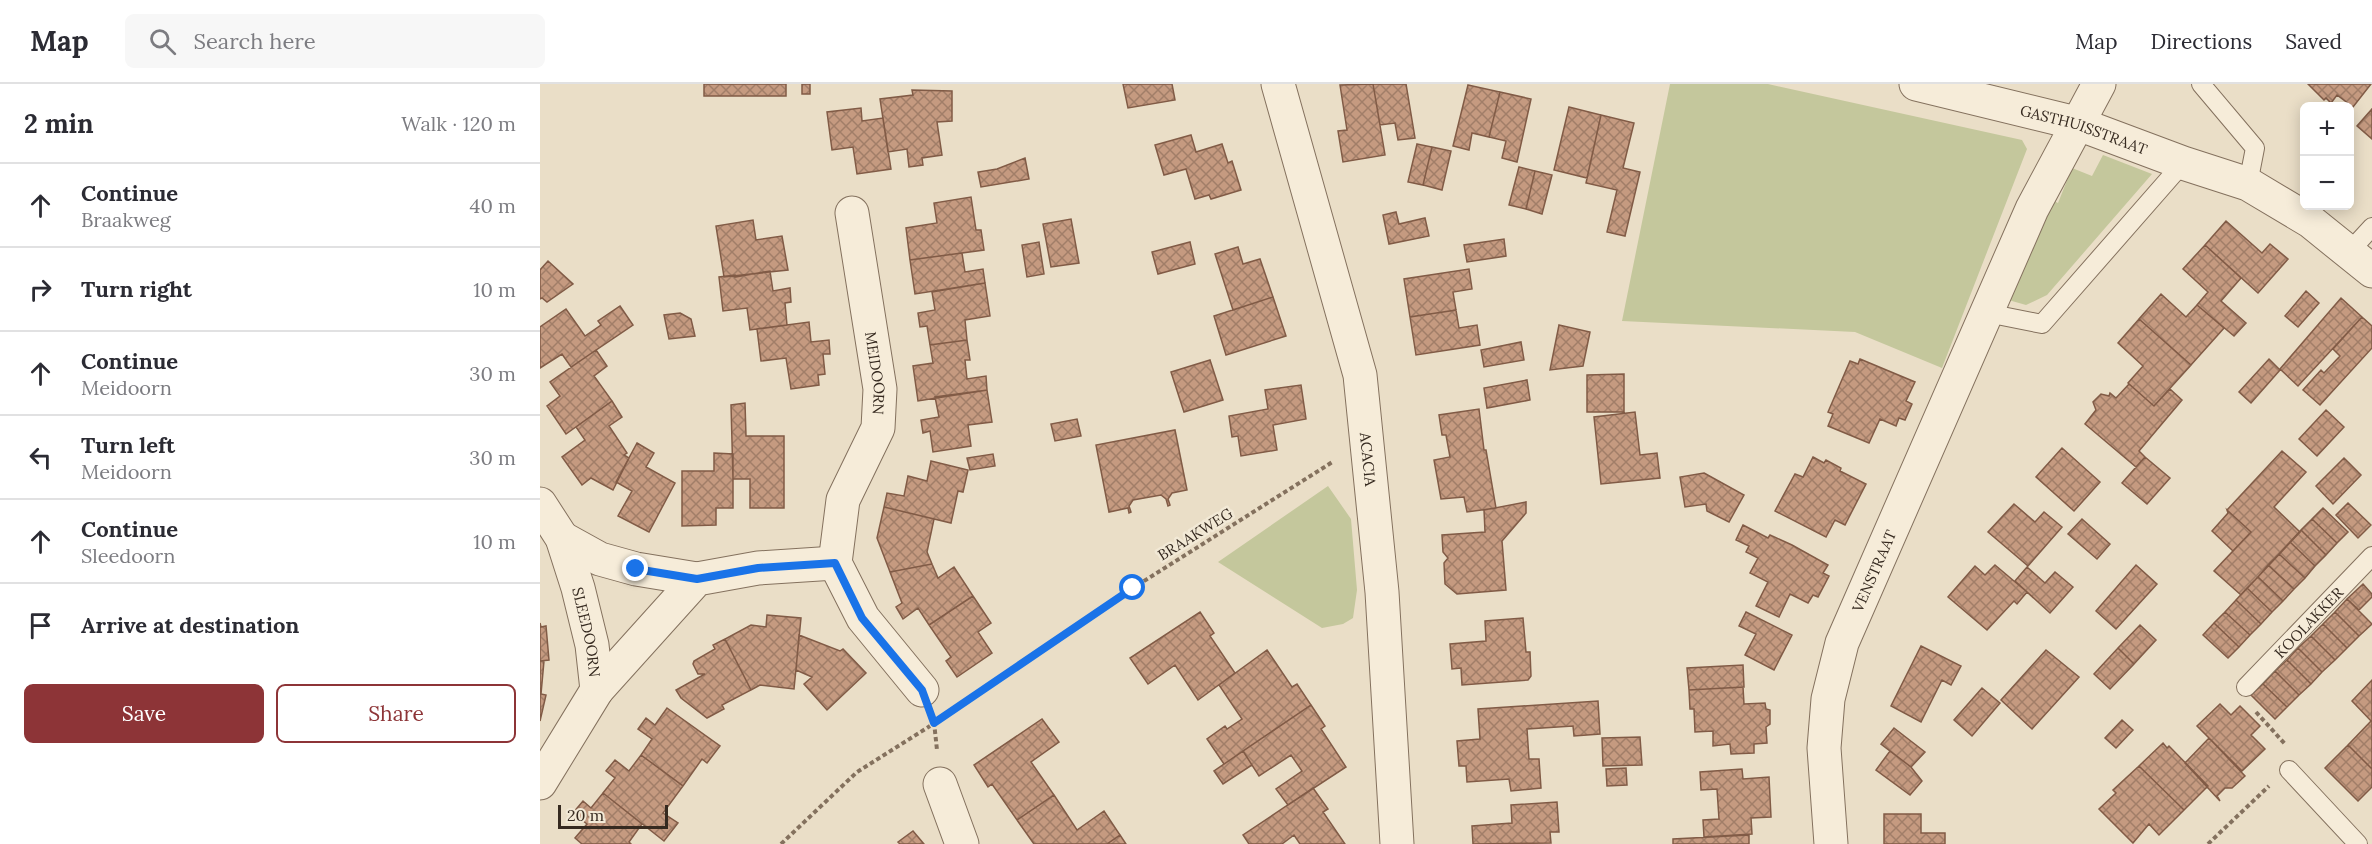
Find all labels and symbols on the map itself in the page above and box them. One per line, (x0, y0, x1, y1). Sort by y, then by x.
street label: GASTHUISSTRAAT (2018, 100, 2150, 158)
street label: MEIDOORN (861, 330, 890, 415)
street label: ACACIA (1356, 430, 1381, 488)
street label: BRAAKWEG (1154, 503, 1236, 565)
street label: VENSTRAAT (1847, 526, 1900, 616)
route end (622, 555, 648, 581)
route start (1119, 574, 1145, 600)
street label: KOOLAKKER (2270, 582, 2347, 662)
street label: SLEEDOORN (569, 585, 605, 678)
scale bar (558, 802, 668, 830)

